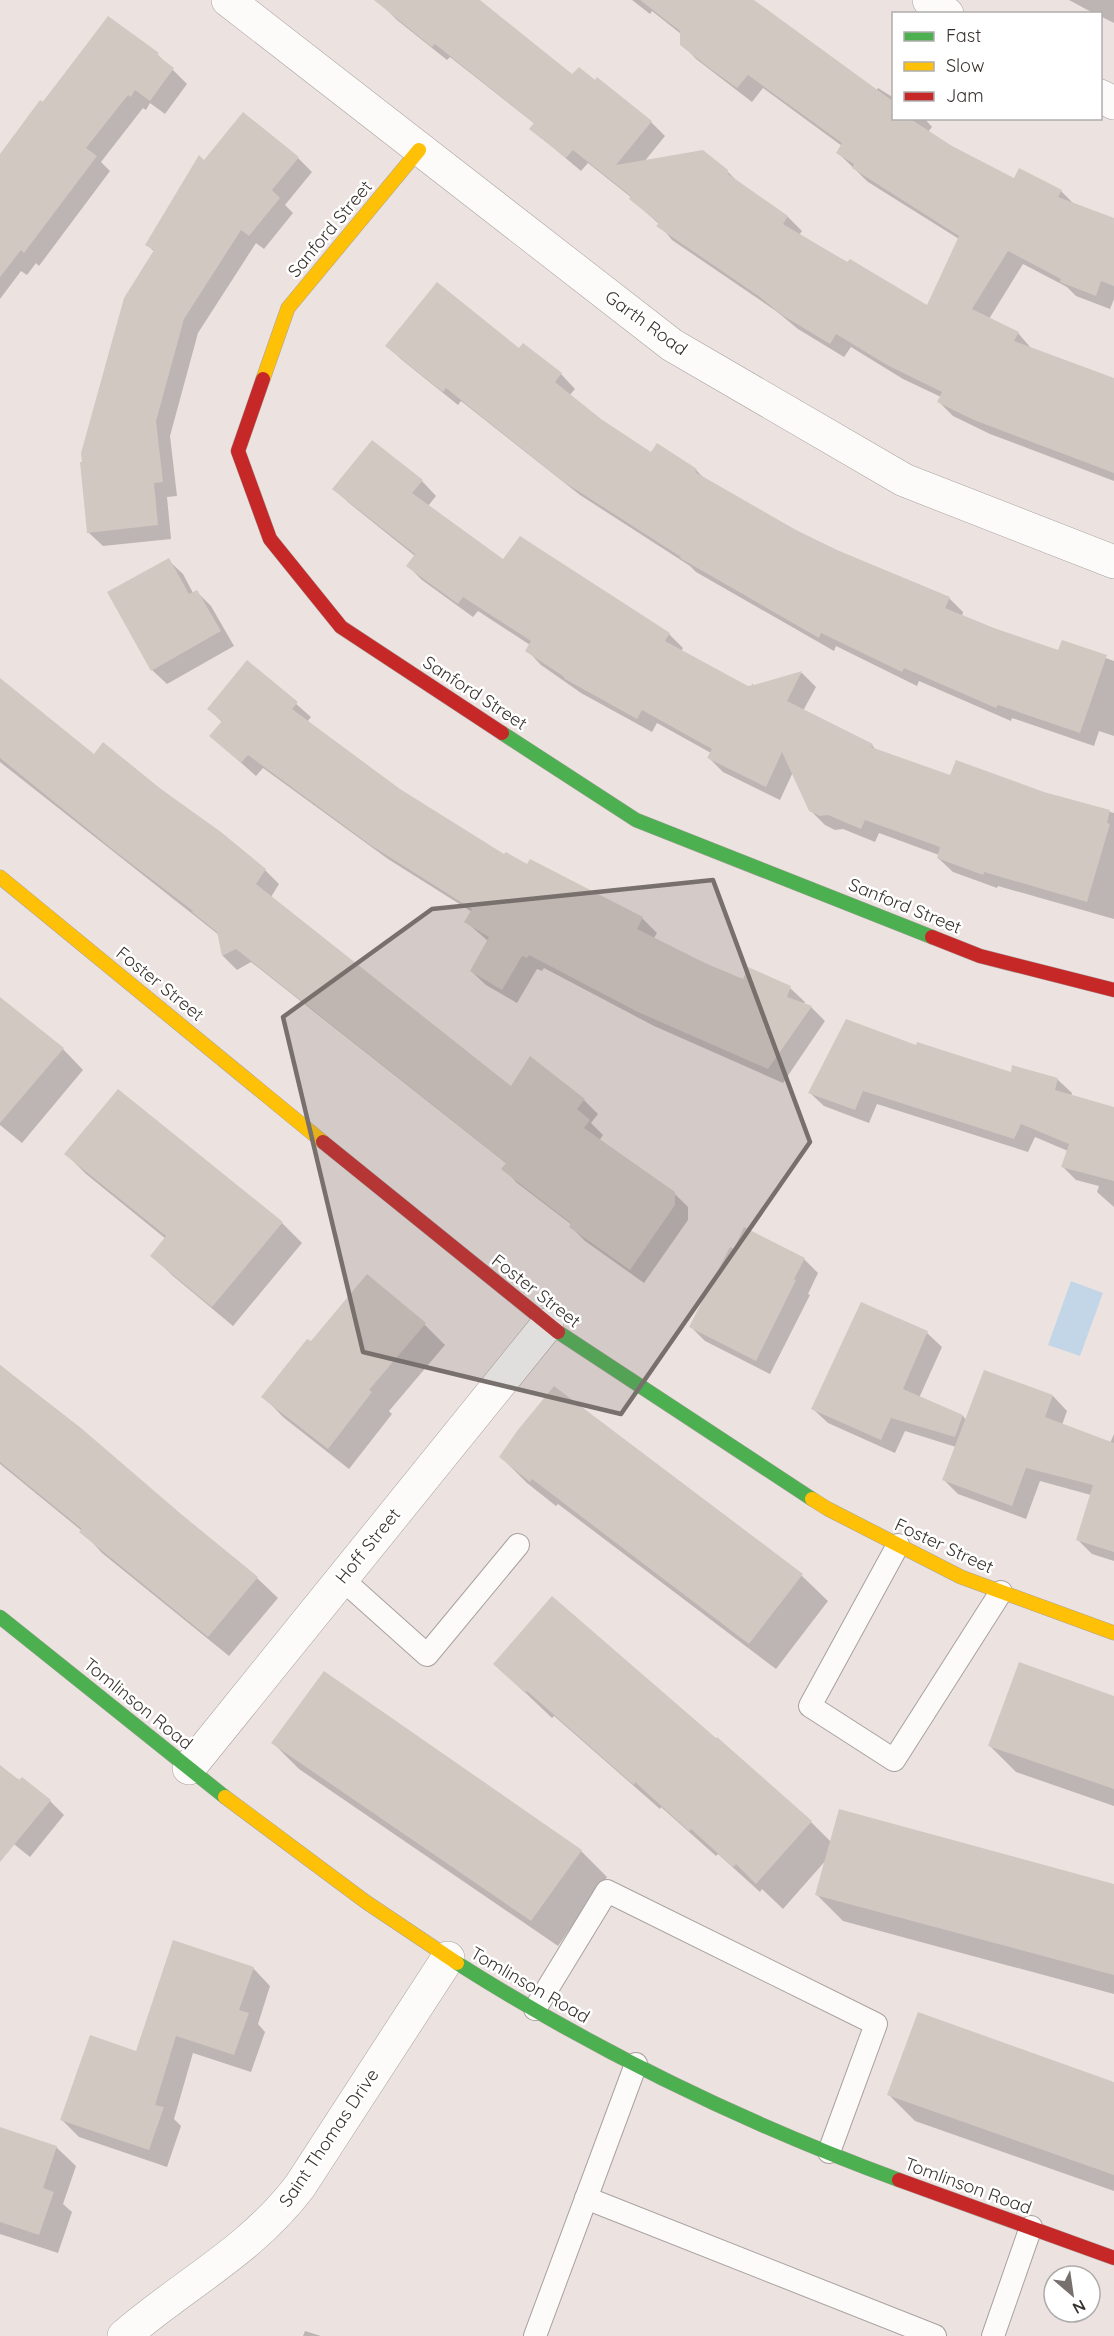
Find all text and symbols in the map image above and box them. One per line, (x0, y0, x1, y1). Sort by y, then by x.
legend (892, 12, 1102, 120)
text: Fast (946, 24, 981, 47)
text: Slow (946, 54, 984, 77)
text: Jam (946, 84, 984, 107)
street label: Sanford Street (282, 175, 377, 282)
street label: Garth Road (600, 285, 692, 360)
street label: Sanford Street (419, 650, 532, 735)
street label: Sanford Street (845, 872, 965, 939)
street label: Foster Street (112, 941, 209, 1026)
street label: Foster Street (487, 1249, 585, 1332)
street label: Hoff Street (330, 1503, 405, 1588)
street label: Foster Street (891, 1513, 997, 1578)
street label: Tomlinson Road (79, 1653, 197, 1755)
street label: Tomlinson Road (467, 1941, 594, 2028)
street label: Saint Thomas Drive (274, 2064, 383, 2211)
street label: Tomlinson Road (901, 2152, 1035, 2219)
north arrow (1042, 2264, 1102, 2324)
text: N (1069, 2296, 1089, 2319)

